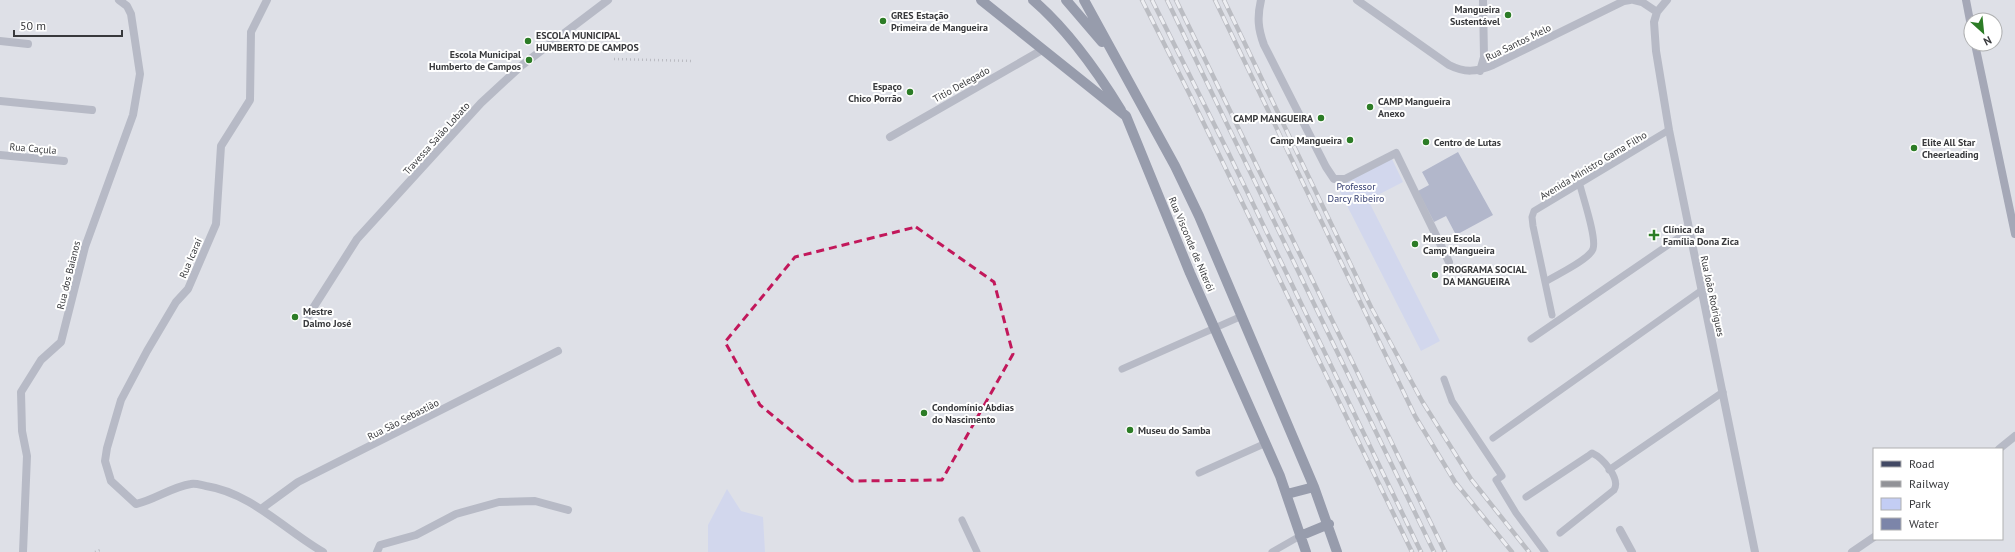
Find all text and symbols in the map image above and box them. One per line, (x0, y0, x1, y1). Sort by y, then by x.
place label: Mangueira Sustentável (1450, 3, 1500, 28)
place label: GRES Estação Primeira de Mangueira (891, 9, 988, 34)
marker: Mangueira Sustentável (1503, 10, 1513, 20)
scale bar (14, 12, 122, 38)
north arrow (1963, 12, 2003, 52)
marker: GRES Estação Primeira de Mangueira (878, 16, 888, 26)
text: 50 m (20, 18, 46, 33)
street label: Rua Santos Melo (1483, 21, 1553, 64)
place label: ESCOLA MUNICIPAL HUMBERTO DE CAMPOS (536, 29, 639, 54)
text: N (1981, 33, 1994, 49)
marker: ESCOLA MUNICIPAL HUMBERTO DE CAMPOS (523, 36, 533, 46)
place label: Escola Municipal Humberto de Campos (429, 48, 521, 73)
marker: Escola Municipal Humberto de Campos (524, 55, 534, 65)
street label: Titio Delegado (931, 63, 992, 105)
place label: Espaço Chico Porrão (848, 80, 903, 105)
marker: Espaço Chico Porrão (905, 87, 915, 97)
place label: CAMP Mangueira Anexo (1378, 95, 1450, 120)
street label: Travessa Saião Lobato (400, 99, 473, 177)
marker: CAMP Mangueira Anexo (1365, 102, 1375, 112)
place label: CAMP MANGUEIRA (1233, 112, 1314, 125)
marker: CAMP MANGUEIRA (1316, 113, 1326, 123)
street label: Avenida Ministro Gama Filho (1537, 128, 1649, 203)
place label: Camp Mangueira (1270, 134, 1342, 147)
marker: Camp Mangueira (1345, 135, 1355, 145)
place label: Centro de Lutas (1434, 136, 1501, 149)
place label: Elite All Star Cheerleading (1922, 136, 1979, 161)
marker: Centro de Lutas (1421, 137, 1431, 147)
street label: Rua Caçula (9, 140, 57, 157)
marker: Elite All Star Cheerleading (1909, 143, 1919, 153)
park label: Professor Darcy Ribeiro (1328, 180, 1384, 205)
street label: Rua Visconde de Niterói (1166, 195, 1217, 294)
place label: Clínica da Família Dona Zica (1663, 223, 1739, 248)
marker: Clínica da Família Dona Zica (1648, 229, 1660, 241)
place label: Museu Escola Camp Mangueira (1423, 232, 1495, 257)
street label: Rua Icaraí (176, 236, 205, 280)
marker: Museu Escola Camp Mangueira (1410, 239, 1420, 249)
street label: Rua dos Baianos (54, 240, 83, 311)
street label: Rua João Rodrigues (1698, 254, 1727, 338)
place label: PROGRAMA SOCIAL DA MANGUEIRA (1443, 263, 1528, 288)
marker: PROGRAMA SOCIAL DA MANGUEIRA (1430, 270, 1440, 280)
place label: Mestre Dalmo José (303, 305, 351, 330)
marker: Mestre Dalmo José (290, 312, 300, 322)
street label: Rua São Sebastião (365, 396, 441, 443)
place label: Condomínio Abdias do Nascimento (932, 401, 1014, 426)
marker: Condomínio Abdias do Nascimento (919, 408, 929, 418)
place label: Museu do Samba (1138, 424, 1211, 437)
marker: Museu do Samba (1125, 425, 1135, 435)
legend (1873, 448, 2003, 540)
text: Road (1909, 456, 1934, 471)
text: Railway (1909, 476, 1949, 491)
text: Park (1909, 496, 1931, 511)
text: Water (1909, 516, 1939, 531)

